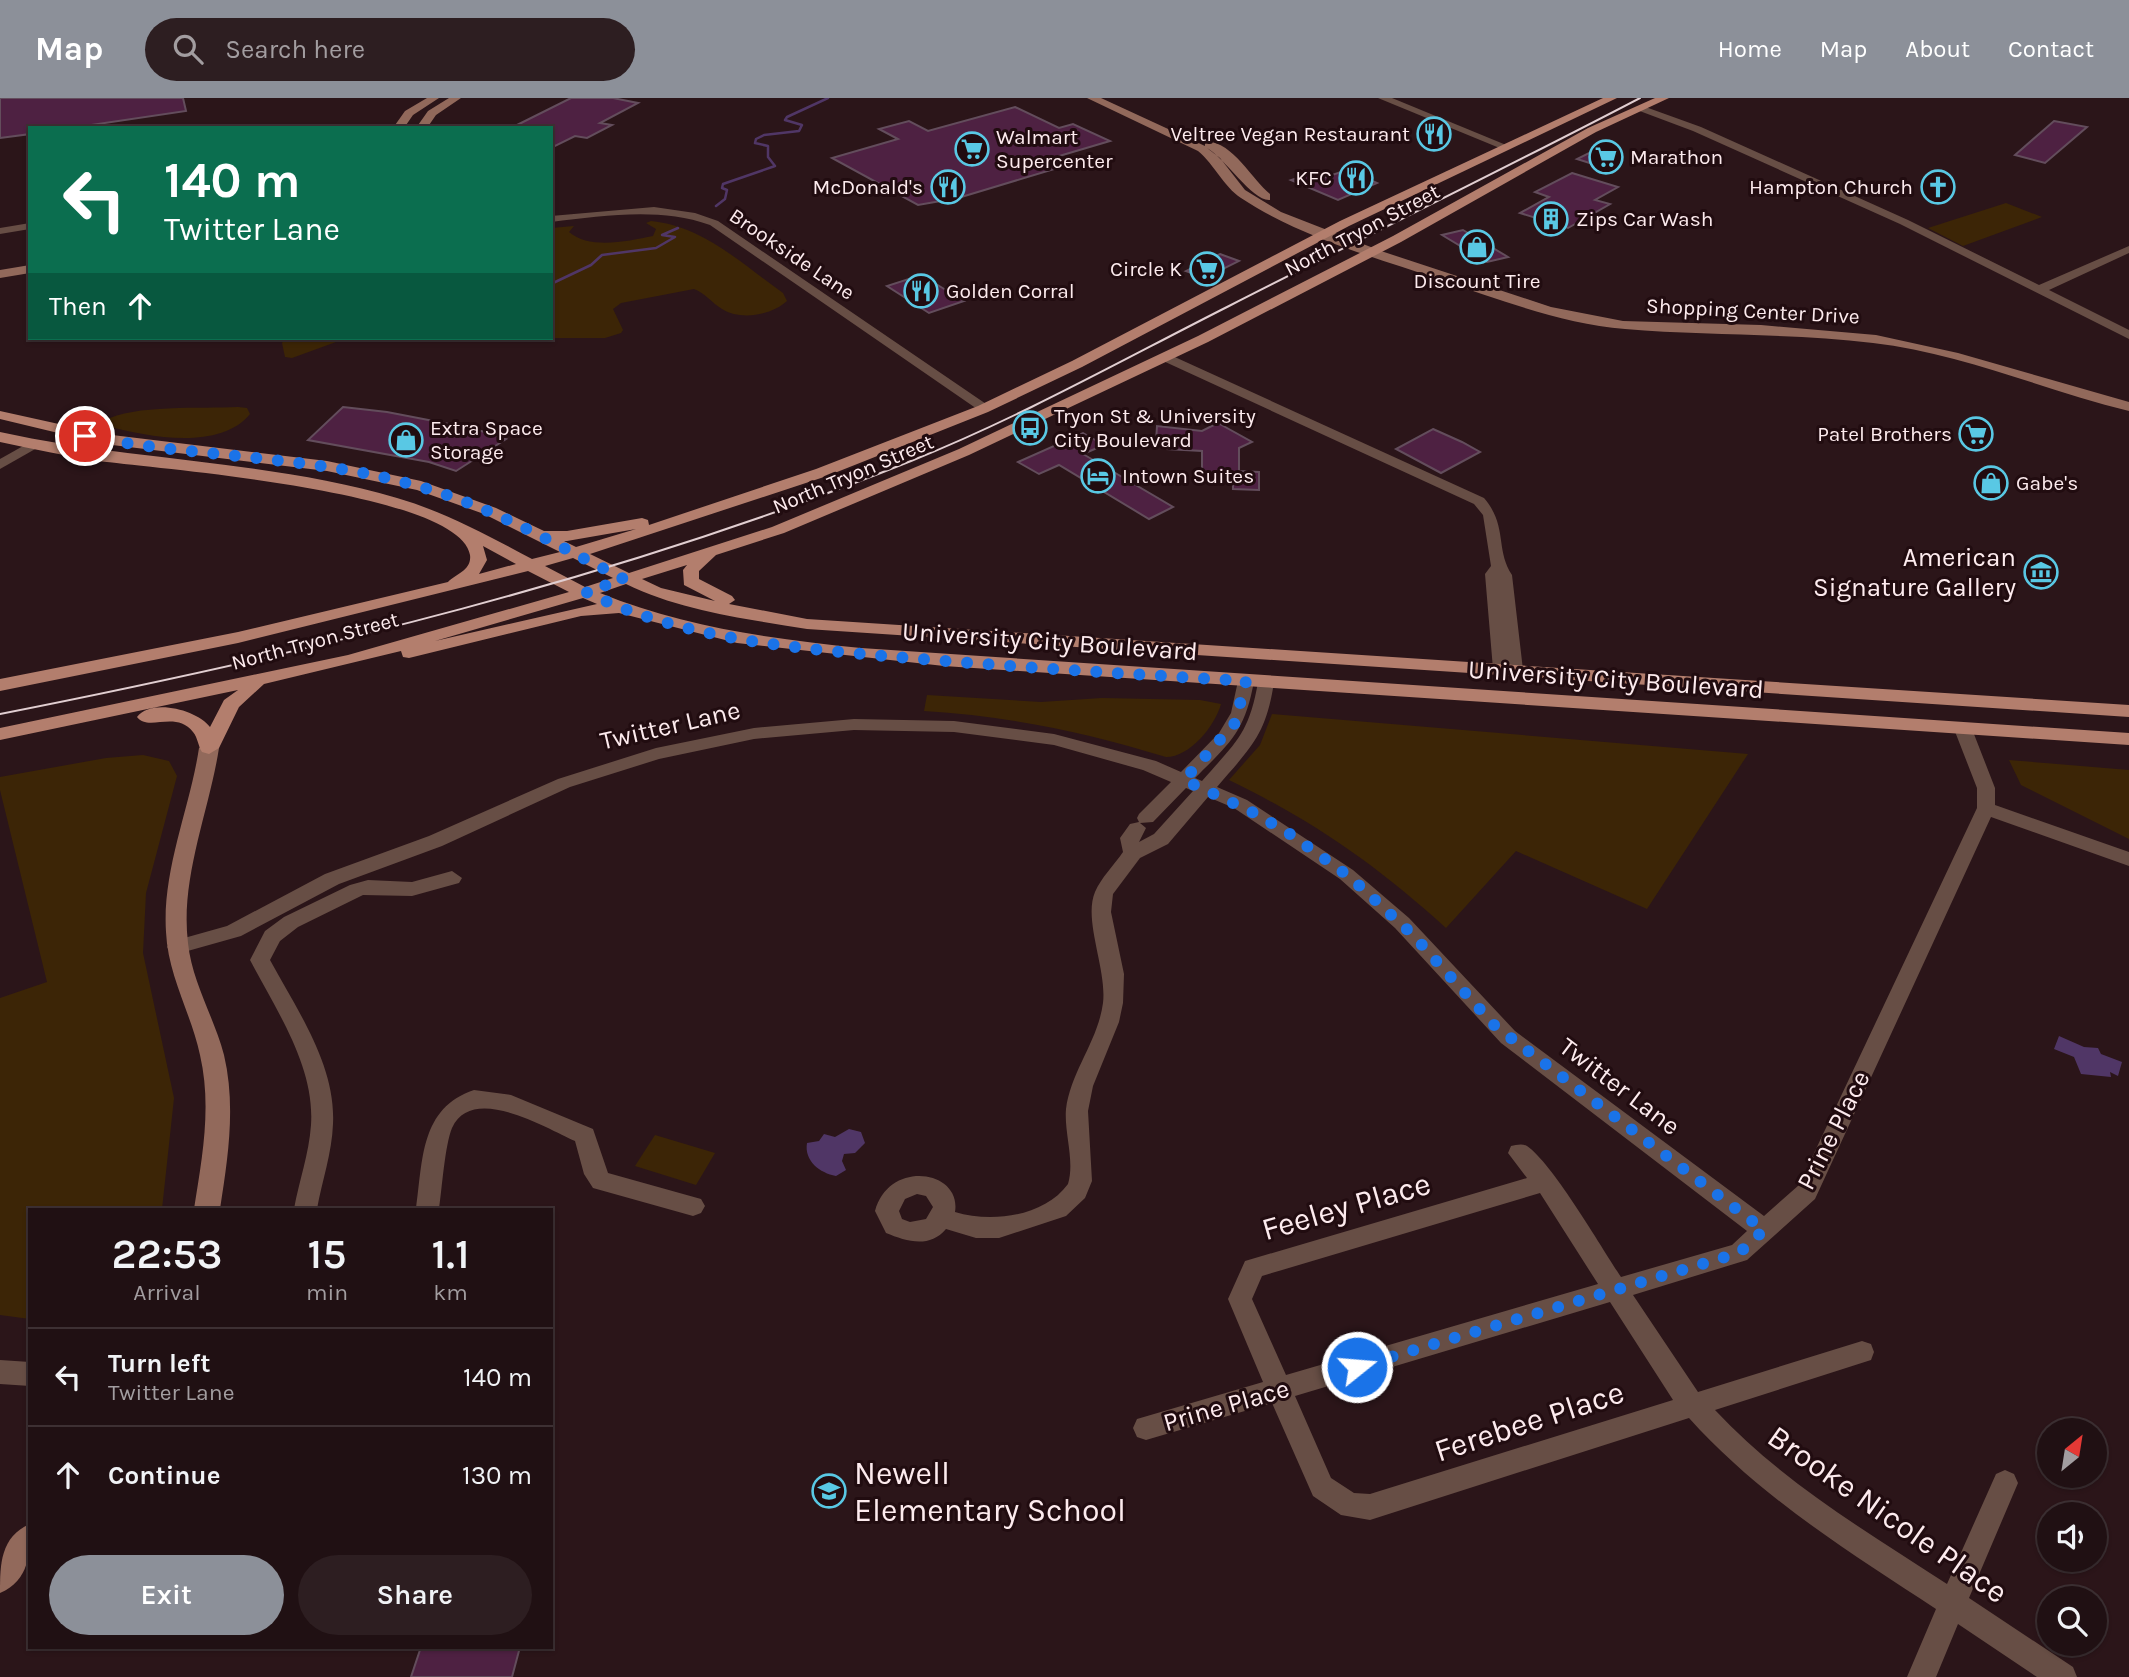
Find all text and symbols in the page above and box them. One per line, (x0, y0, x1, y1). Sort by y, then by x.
search box (145, 18, 635, 81)
text: Map (35, 30, 103, 68)
icon: search (169, 30, 207, 68)
text: Search here (225, 34, 365, 65)
text: Home (1718, 35, 1782, 63)
text: Map (1820, 35, 1867, 63)
text: About (1905, 35, 1970, 63)
text: Contact (2008, 35, 2094, 63)
restaurant icon: Veltree Vegan Restaurant (1415, 115, 1453, 153)
place label: Veltree Vegan Restaurant (1171, 122, 1410, 146)
place label: Walmart Supercenter (996, 125, 1113, 173)
supermarket icon: Walmart Supercenter (953, 130, 991, 168)
supermarket icon: Marathon (1587, 138, 1625, 176)
place label: Marathon (1630, 145, 1723, 169)
text: 140 m (164, 152, 301, 209)
icon: left (49, 154, 140, 245)
restaurant icon: KFC (1337, 159, 1375, 197)
place label: KFC (1295, 166, 1332, 190)
restaurant icon: McDonald's (929, 168, 967, 206)
church icon: Hampton Church (1919, 168, 1957, 206)
place label: McDonald's (813, 175, 923, 199)
place label: Hampton Church (1749, 175, 1913, 199)
street label: North Tryon Street (1280, 179, 1444, 281)
building icon: Zips Car Wash (1532, 200, 1570, 238)
street label: Brookside Lane (725, 203, 859, 305)
place label: Zips Car Wash (1576, 207, 1713, 231)
text: Twitter Lane (164, 211, 340, 248)
shop icon: Discount Tire (1458, 228, 1496, 266)
supermarket icon: Circle K (1188, 250, 1226, 288)
place label: Circle K (1110, 257, 1182, 281)
place label: Discount Tire (1414, 269, 1540, 293)
restaurant icon: Golden Corral (902, 272, 940, 310)
place label: Golden Corral (946, 279, 1075, 303)
icon: ahead (121, 287, 159, 325)
text: Then (49, 291, 107, 322)
street label: Shopping Center Drive (1646, 293, 1860, 329)
place label: Tryon St & University City Boulevard (1054, 404, 1256, 452)
pin (55, 406, 115, 466)
bus stop icon: Tryon St & University City Boulevard (1011, 409, 1049, 447)
supermarket icon: Patel Brothers (1957, 415, 1995, 453)
place label: Extra Space Storage (430, 416, 543, 464)
icon: arrive (66, 417, 104, 455)
shop icon: Extra Space Storage (387, 421, 425, 459)
place label: Patel Brothers (1817, 422, 1952, 446)
street label: North Tryon Street (769, 429, 937, 519)
hotel icon: Intown Suites (1079, 457, 1117, 495)
place label: Intown Suites (1122, 464, 1254, 488)
shop icon: Gabe's (1972, 464, 2010, 502)
place label: Gabe's (2016, 471, 2078, 495)
place label: American Signature Gallery (1813, 542, 2016, 603)
museum icon: American Signature Gallery (2022, 553, 2060, 591)
street label: North Tryon Street (229, 607, 401, 675)
street label: University City Boulevard (901, 616, 1199, 667)
street label: University City Boulevard (1467, 654, 1765, 705)
street label: Twitter Lane (597, 694, 743, 757)
street label: Twitter Lane (1553, 1031, 1686, 1142)
street label: Prine Place (1790, 1065, 1877, 1195)
street label: Feeley Place (1257, 1165, 1435, 1248)
text: 22:53 (111, 1229, 223, 1279)
text: 15 (308, 1229, 347, 1279)
text: 1.1 (432, 1229, 470, 1279)
text: Arrival (133, 1279, 201, 1306)
text: min (306, 1279, 348, 1306)
text: km (433, 1279, 468, 1306)
position arrow (1320, 1330, 1394, 1404)
text: Turn left (108, 1348, 210, 1379)
icon: left (49, 1358, 87, 1396)
text: 140 m (463, 1362, 532, 1393)
street label: Prine Place (1160, 1373, 1293, 1438)
street label: Ferebee Place (1430, 1373, 1629, 1470)
text: Twitter Lane (108, 1379, 234, 1406)
street label: Brooke Nicole Place (1761, 1418, 2015, 1611)
north arrow (2037, 1418, 2107, 1488)
map controls (2037, 1418, 2107, 1656)
place label: Newell Elementary School (854, 1455, 1126, 1529)
icon: ahead (49, 1456, 87, 1494)
text: Continue (108, 1460, 220, 1491)
text: 130 m (462, 1460, 532, 1491)
school or university icon: Newell Elementary School (810, 1472, 848, 1510)
button: sound (2037, 1502, 2107, 1572)
button: Exit (49, 1555, 284, 1635)
button: Share (298, 1555, 532, 1635)
button: search (2037, 1586, 2107, 1656)

